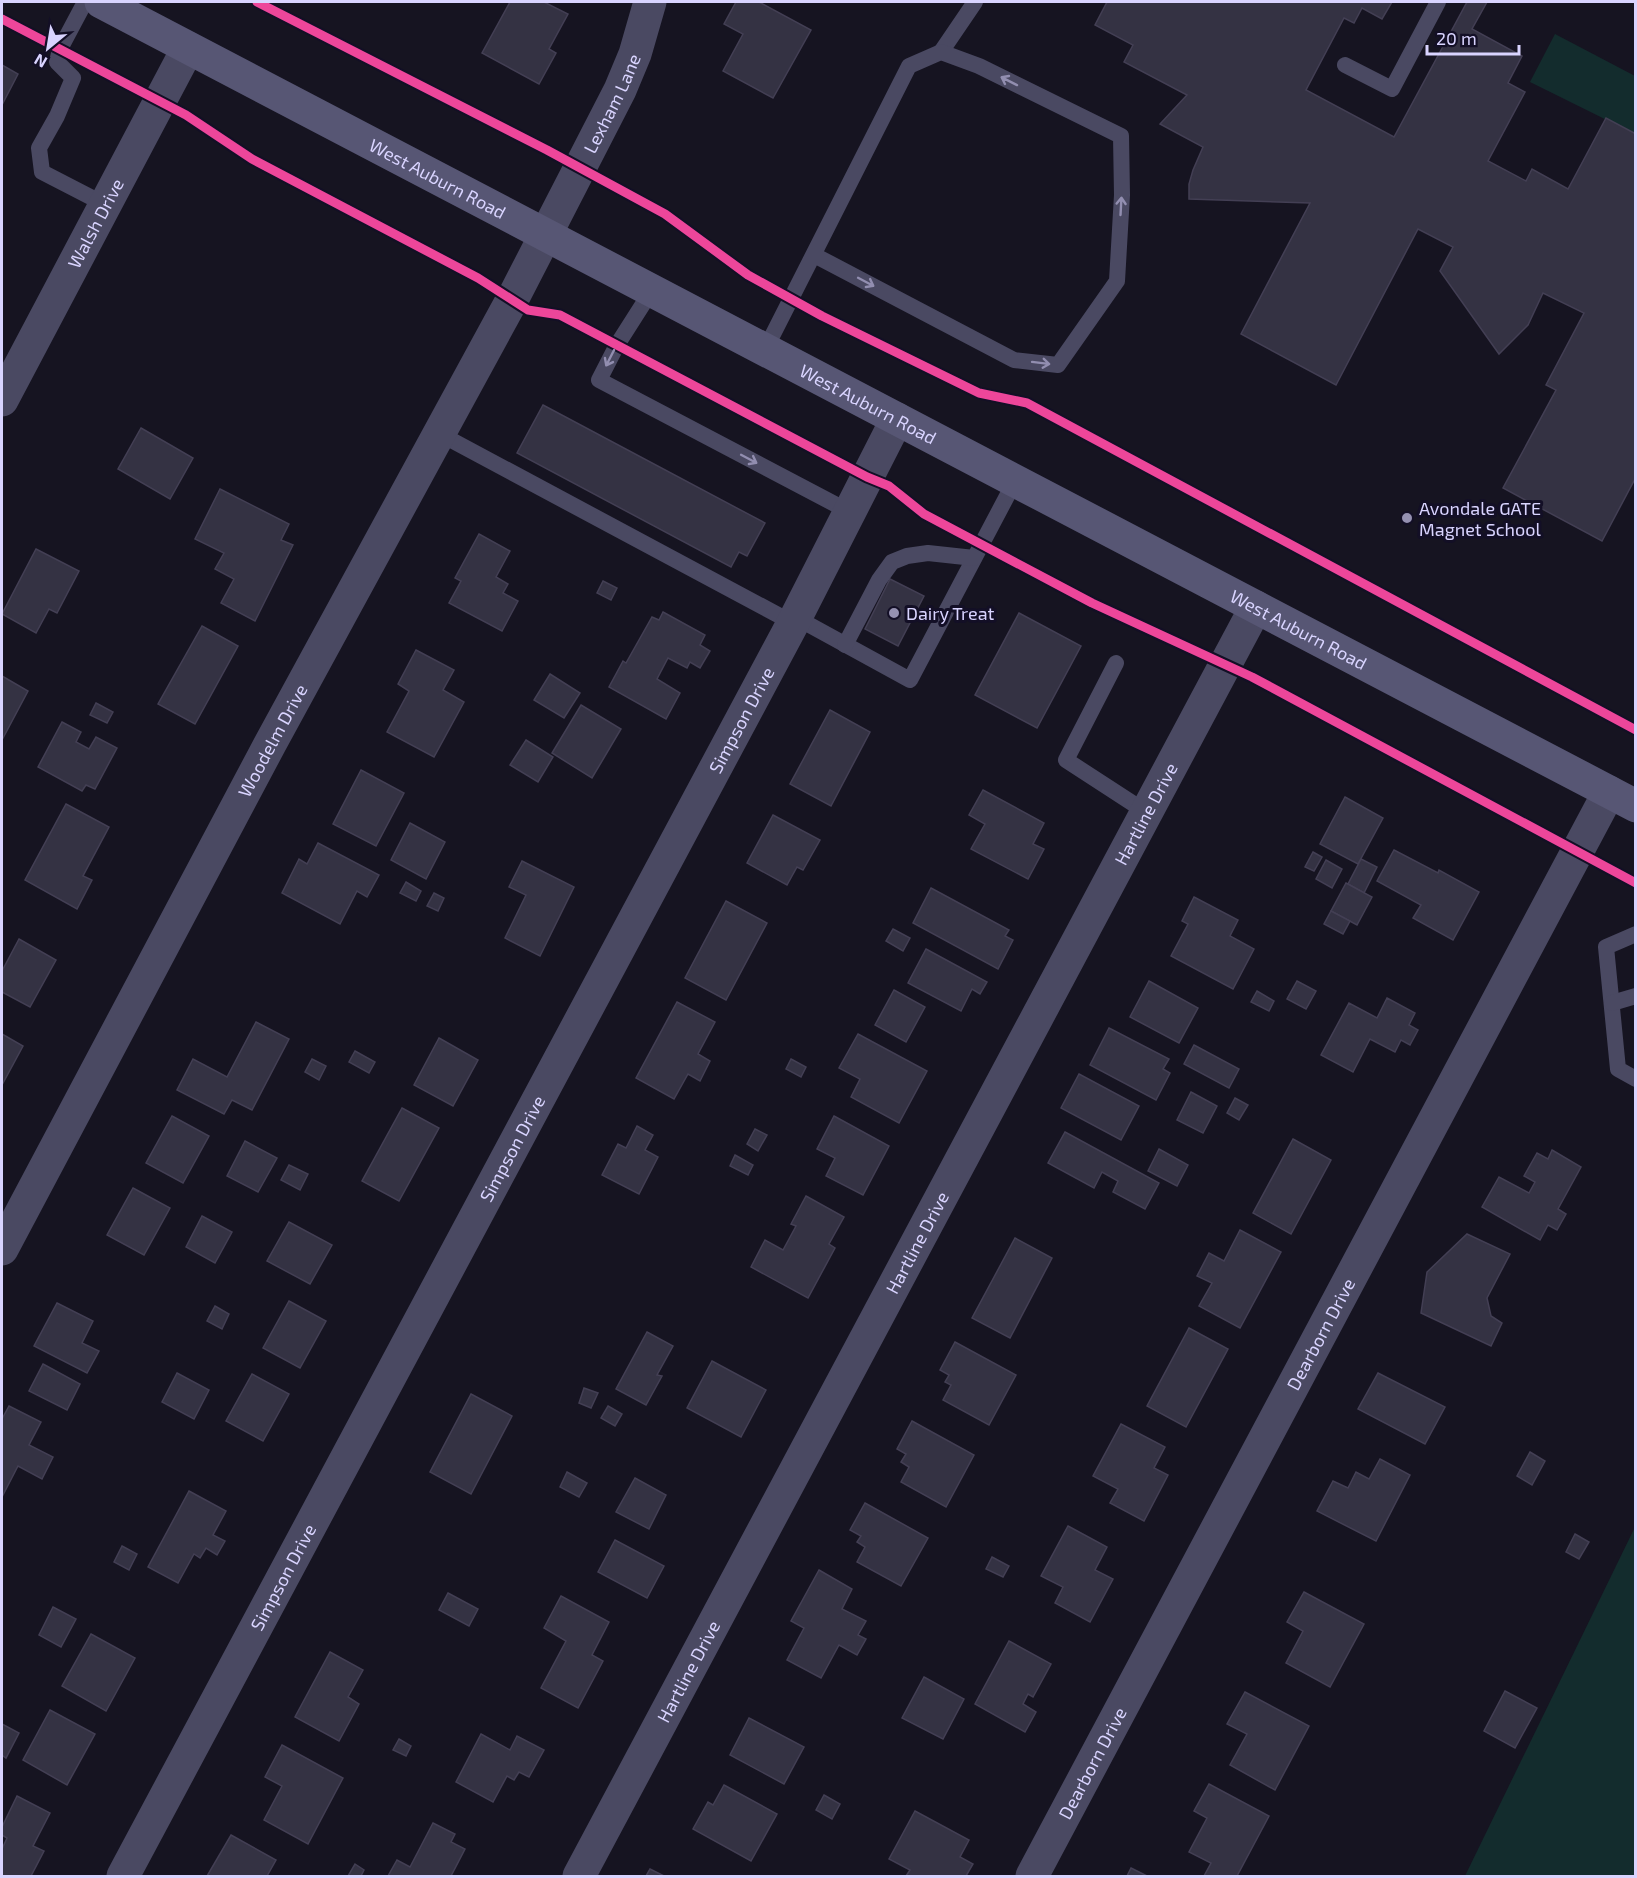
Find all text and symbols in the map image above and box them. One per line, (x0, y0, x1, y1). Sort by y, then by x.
north arrow (18, 18, 78, 78)
scale bar (1427, 18, 1518, 56)
text: 20 m (1436, 27, 1477, 49)
text: N (30, 50, 50, 73)
street label: Lexham Lane (578, 50, 645, 157)
one-way arrow (1000, 75, 1018, 86)
street label: West Auburn Road (366, 133, 510, 223)
street label: Walsh Drive (63, 174, 128, 272)
one-way arrow (1116, 197, 1127, 217)
one-way arrow (856, 277, 874, 288)
one-way arrow (604, 349, 616, 366)
one-way arrow (1031, 358, 1051, 369)
street label: West Auburn Road (796, 359, 940, 449)
one-way arrow (740, 454, 758, 465)
place label: Avondale GATE Magnet School (1419, 497, 1542, 540)
marker: Avondale GATE Magnet School (1400, 511, 1414, 525)
street label: West Auburn Road (1227, 584, 1371, 674)
place label: Dairy Treat (906, 602, 995, 624)
marker: Dairy Treat (887, 606, 901, 620)
street label: Simpson Drive (704, 663, 779, 777)
street label: Woodelm Drive (233, 680, 312, 801)
street label: Hartline Drive (1109, 759, 1182, 869)
street label: Simpson Drive (475, 1092, 549, 1205)
street label: Hartline Drive (881, 1188, 953, 1297)
street label: Dearborn Drive (1282, 1274, 1359, 1394)
street label: Simpson Drive (245, 1520, 320, 1634)
street label: Hartline Drive (652, 1616, 724, 1726)
street label: Dearborn Drive (1053, 1703, 1131, 1823)

